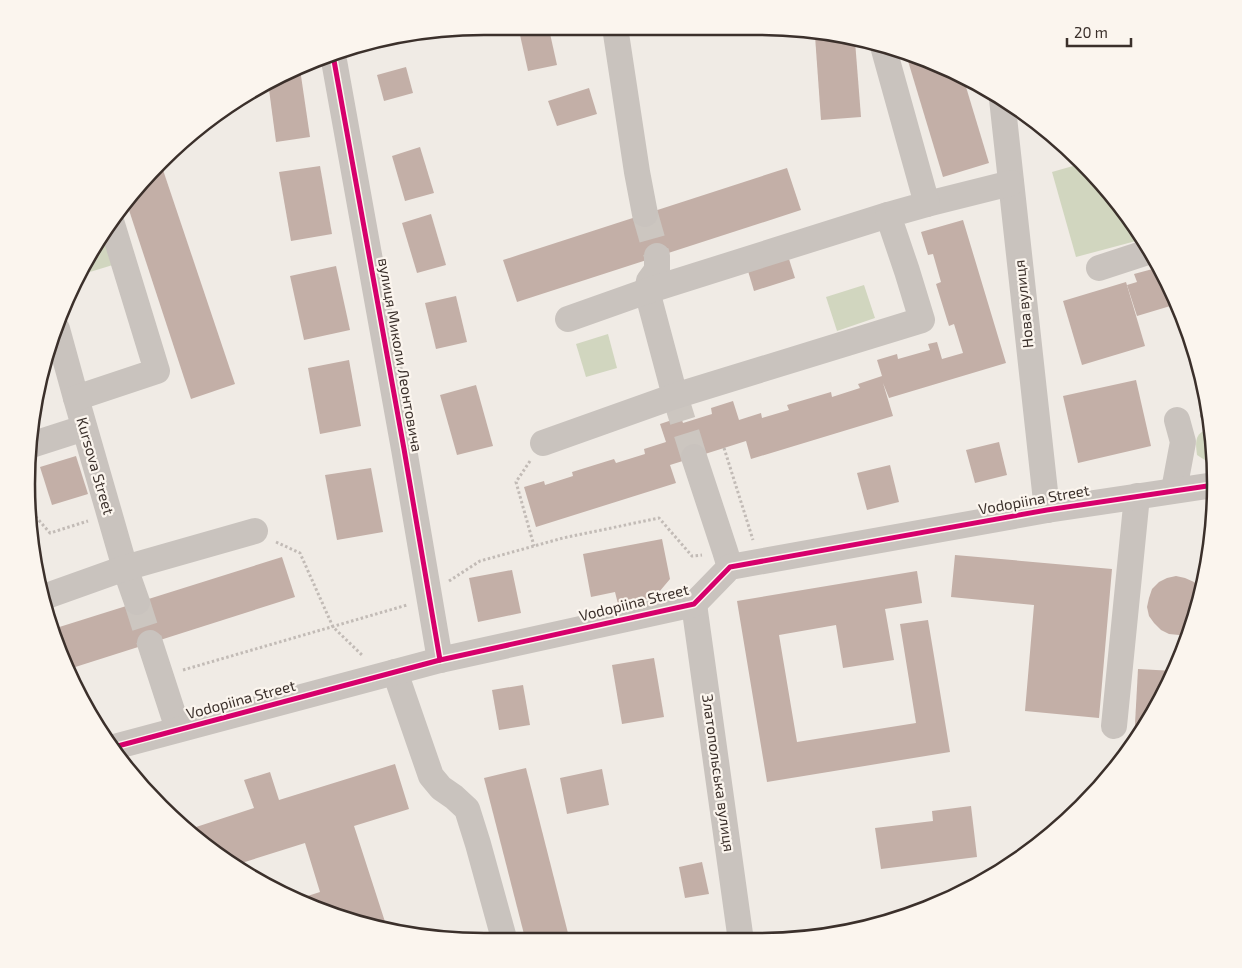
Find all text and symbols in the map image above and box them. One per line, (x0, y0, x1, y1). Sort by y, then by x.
scale bar (1067, 15, 1131, 47)
text: 20 m (1074, 23, 1108, 41)
street label: вулиця Миколи Леонтовича (374, 256, 427, 453)
street label: Нова вулиця (1009, 259, 1038, 349)
street label: Kursova Street (73, 415, 119, 517)
street label: Vodopiina Street (977, 480, 1091, 518)
street label: Vodopiina Street (577, 580, 691, 624)
street label: Vodopiina Street (184, 676, 298, 722)
street label: Златопольська вулиця (698, 693, 739, 853)

